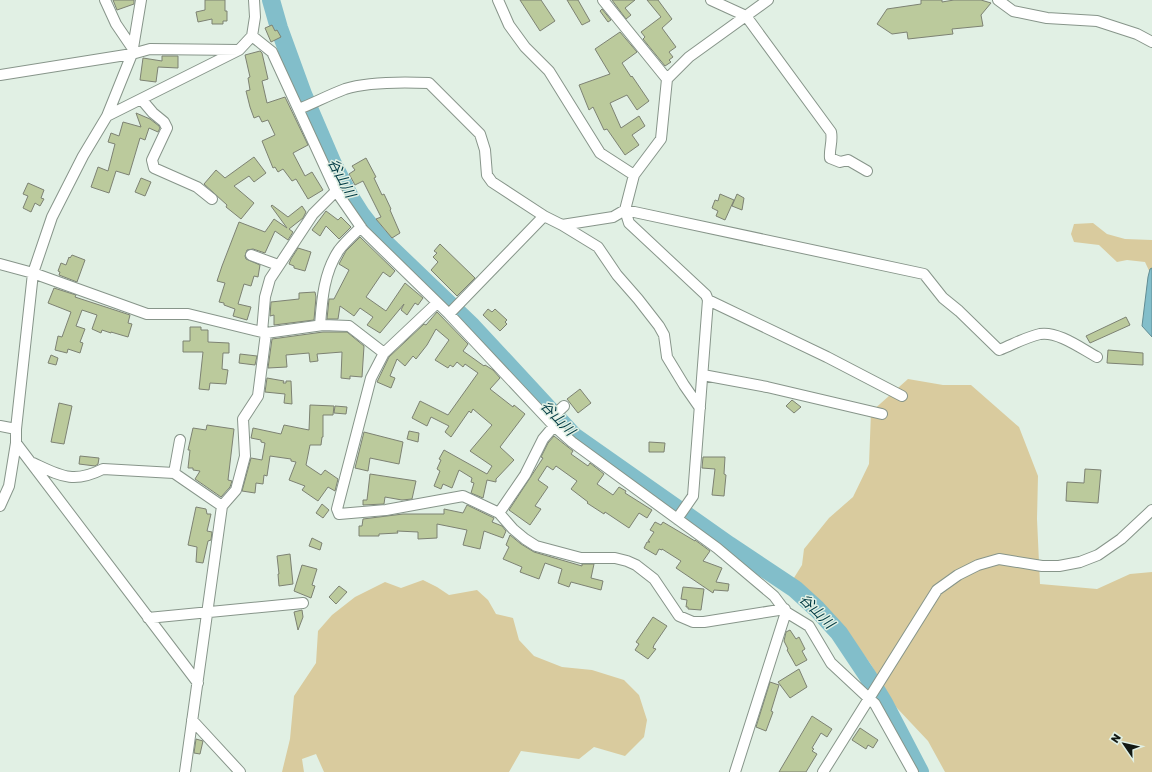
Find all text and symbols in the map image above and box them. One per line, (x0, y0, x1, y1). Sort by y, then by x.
water label: 谷山川 (325, 155, 361, 202)
water label: 谷山川 (538, 397, 580, 440)
water label: 谷山川 (796, 590, 840, 633)
north arrow (1104, 724, 1144, 764)
text: N (1108, 731, 1123, 745)

